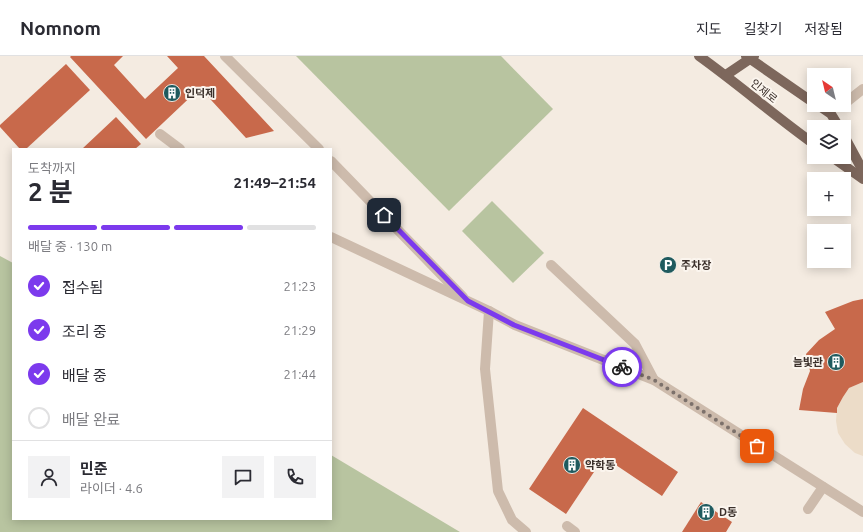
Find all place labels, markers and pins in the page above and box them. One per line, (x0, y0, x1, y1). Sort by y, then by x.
building icon: 인덕제 (162, 83, 182, 103)
place label: 인덕제 (185, 87, 215, 99)
pin (367, 198, 401, 232)
parking icon: 주차장 (658, 255, 678, 275)
place label: 주차장 (681, 259, 711, 271)
building icon: 늘빛관 (826, 352, 846, 372)
place label: 늘빛관 (793, 356, 823, 368)
pin (740, 429, 774, 463)
building icon: 약학동 (562, 455, 582, 475)
place label: 약학동 (585, 459, 615, 471)
building icon: D동 (696, 502, 716, 522)
place label: D동 (719, 506, 737, 518)

